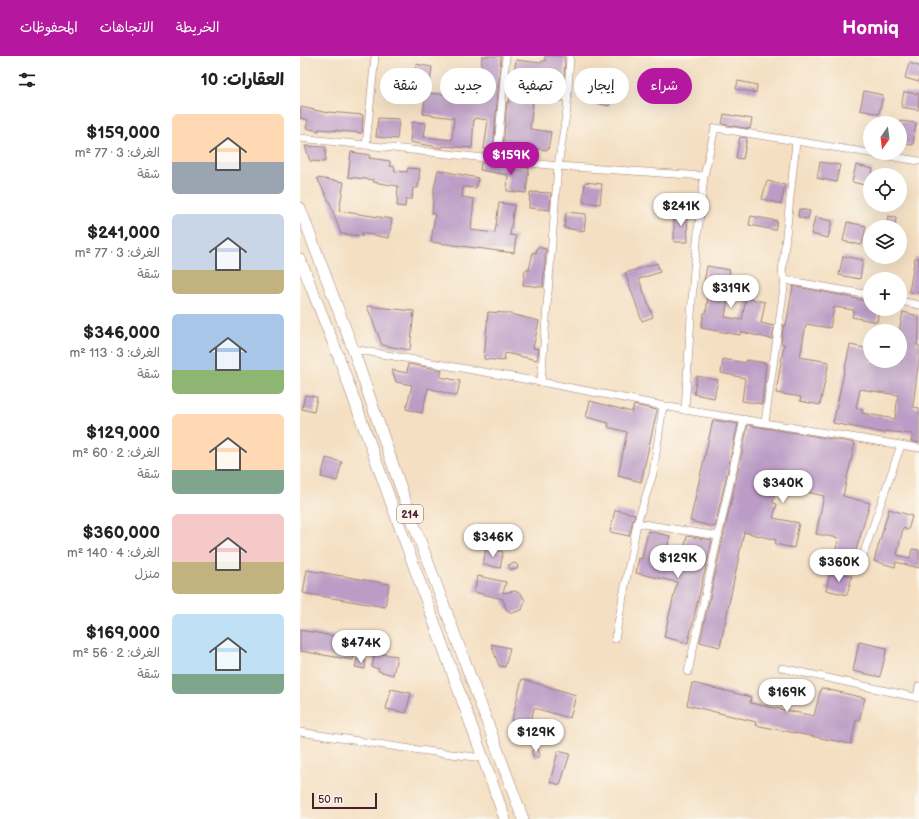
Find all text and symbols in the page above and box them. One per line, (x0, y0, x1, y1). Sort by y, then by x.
text: Homiq (842, 17, 899, 40)
text: المحفوظات (20, 19, 78, 36)
text: الاتجاهات (100, 19, 154, 36)
text: الخريطة (176, 19, 219, 36)
chip: شقة (380, 68, 432, 104)
chip: جديد (440, 68, 496, 104)
chip: تصفية (504, 68, 566, 104)
chip: إيجار (574, 68, 629, 104)
chip: شراء (637, 68, 692, 104)
icon: filters (16, 69, 38, 91)
text: العقارات: 10 (201, 70, 284, 90)
north arrow (863, 116, 907, 160)
map controls (863, 116, 907, 368)
text: $159,000 (86, 123, 160, 143)
icon: home (204, 130, 252, 178)
pin: $159K (483, 142, 539, 176)
text: الغرف: 3 · 77 m² (75, 145, 160, 161)
text: $159K (492, 147, 530, 163)
text: شقة (137, 166, 160, 182)
button: locate (863, 168, 907, 212)
pin: $241K (653, 193, 709, 227)
text: $241K (662, 198, 700, 214)
button: layers (863, 220, 907, 264)
text: $241,000 (87, 223, 160, 243)
icon: home (204, 230, 252, 278)
text: الغرف: 3 · 77 m² (75, 245, 160, 261)
text: شقة (137, 266, 160, 282)
button: + (863, 272, 907, 316)
pin: $319K (703, 275, 759, 309)
text: $319K (712, 280, 750, 296)
text: $346,000 (83, 323, 160, 343)
button: − (863, 324, 907, 368)
icon: home (204, 330, 252, 378)
text: الغرف: 3 · 113 m² (69, 345, 160, 361)
text: شقة (137, 366, 160, 382)
text: $129,000 (86, 423, 160, 443)
icon: home (204, 430, 252, 478)
text: الغرف: 2 · 60 m² (72, 445, 160, 461)
text: شقة (137, 466, 160, 482)
pin: $340K (755, 470, 811, 504)
text: $340K (763, 475, 803, 491)
road number: 214 (397, 505, 423, 523)
text: $360,000 (82, 523, 160, 543)
pin: $346K (465, 524, 521, 558)
text: $346K (473, 529, 513, 545)
icon: home (204, 530, 252, 578)
text: الغرف: 4 · 140 m² (67, 545, 160, 561)
pin: $129K (650, 545, 706, 579)
pin: $360K (811, 549, 867, 583)
text: $129K (659, 550, 697, 566)
text: $360K (819, 554, 859, 570)
text: منزل (134, 566, 160, 582)
text: $169,000 (86, 623, 160, 643)
icon: home (204, 630, 252, 678)
pin: $474K (333, 630, 389, 664)
text: $474K (341, 635, 381, 651)
text: الغرف: 2 · 56 m² (72, 645, 160, 661)
text: شقة (137, 666, 160, 682)
pin: $169K (759, 679, 815, 713)
text: $169K (768, 684, 806, 700)
pin: $129K (508, 719, 564, 753)
text: $129K (517, 724, 555, 740)
scale bar (312, 791, 377, 810)
text: 50 m (318, 793, 343, 806)

